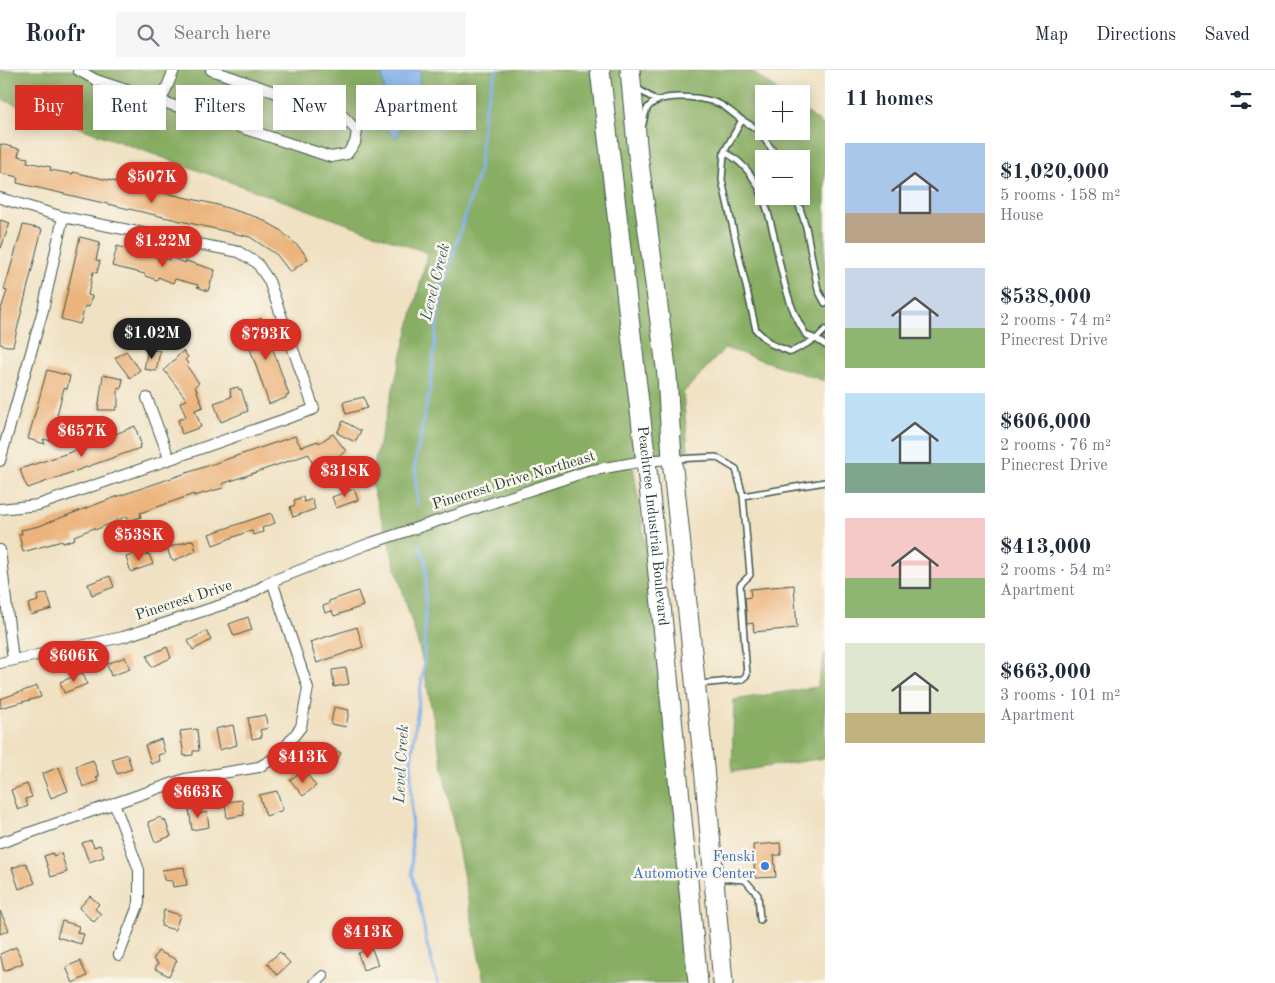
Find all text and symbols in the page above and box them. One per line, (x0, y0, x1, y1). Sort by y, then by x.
search box (116, 12, 466, 57)
icon: search (134, 21, 162, 49)
text: Roofr (25, 23, 86, 47)
text: Search here (174, 25, 271, 44)
text: Map (1035, 26, 1068, 44)
text: Directions (1096, 26, 1176, 44)
text: Saved (1204, 26, 1250, 44)
chip: Buy (15, 85, 83, 130)
chip: Rent (93, 85, 166, 130)
chip: Filters (176, 85, 263, 130)
chip: New (273, 85, 346, 130)
chip: Apartment (356, 85, 476, 130)
map controls (755, 85, 810, 205)
button: + (755, 85, 810, 140)
icon: filters (1227, 86, 1255, 114)
text: 11 homes (845, 89, 933, 110)
button: − (755, 150, 810, 205)
pin: $507K (117, 162, 187, 204)
text: $1,020,000 (1000, 162, 1109, 183)
icon: home (885, 163, 945, 223)
text: $507K (127, 170, 177, 186)
text: 5 rooms · 158 m² (1000, 188, 1120, 204)
text: House (1000, 208, 1043, 224)
pin: $1.22M (122, 226, 204, 268)
text: $1.22M (135, 234, 191, 250)
water label: Level Creek (418, 241, 453, 323)
text: $538,000 (1000, 287, 1091, 308)
icon: home (885, 288, 945, 348)
text: 2 rooms · 74 m² (1000, 313, 1111, 329)
pin: $1.02M (111, 318, 193, 360)
pin: $793K (231, 318, 301, 361)
text: $1.02M (124, 326, 180, 342)
text: $793K (241, 327, 291, 343)
text: Pinecrest Drive (1000, 333, 1108, 349)
text: $606,000 (1000, 412, 1091, 433)
icon: home (885, 413, 945, 473)
pin: $657K (47, 416, 117, 458)
text: $657K (57, 424, 107, 440)
street label: Peachtree Industrial Boulevard (634, 425, 671, 627)
text: 2 rooms · 76 m² (1000, 438, 1111, 454)
street label: Pinecrest Drive Northeast (431, 449, 597, 513)
pin: $318K (310, 456, 380, 498)
text: Pinecrest Drive (1000, 458, 1108, 474)
text: $318K (320, 464, 370, 480)
pin: $538K (104, 520, 174, 562)
text: $538K (114, 528, 164, 544)
text: $413,000 (1000, 537, 1091, 558)
icon: home (885, 538, 945, 598)
text: 2 rooms · 54 m² (1000, 563, 1111, 579)
street label: Pinecrest Drive (134, 578, 234, 624)
text: Apartment (1000, 583, 1075, 599)
pin: $606K (39, 640, 109, 683)
text: $606K (49, 649, 99, 665)
text: $663,000 (1000, 662, 1091, 683)
icon: home (885, 663, 945, 723)
text: 3 rooms · 101 m² (1000, 688, 1120, 704)
text: Apartment (1000, 708, 1075, 724)
water label: Level Creek (392, 724, 412, 805)
pin: $413K (268, 742, 338, 784)
text: $413K (278, 750, 328, 766)
pin: $663K (163, 776, 233, 819)
text: $663K (173, 785, 223, 801)
place label: Fenski Automotive Center (633, 850, 755, 882)
marker: Fenski Automotive Center (759, 860, 771, 872)
pin: $413K (333, 916, 403, 959)
text: $413K (343, 925, 393, 941)

